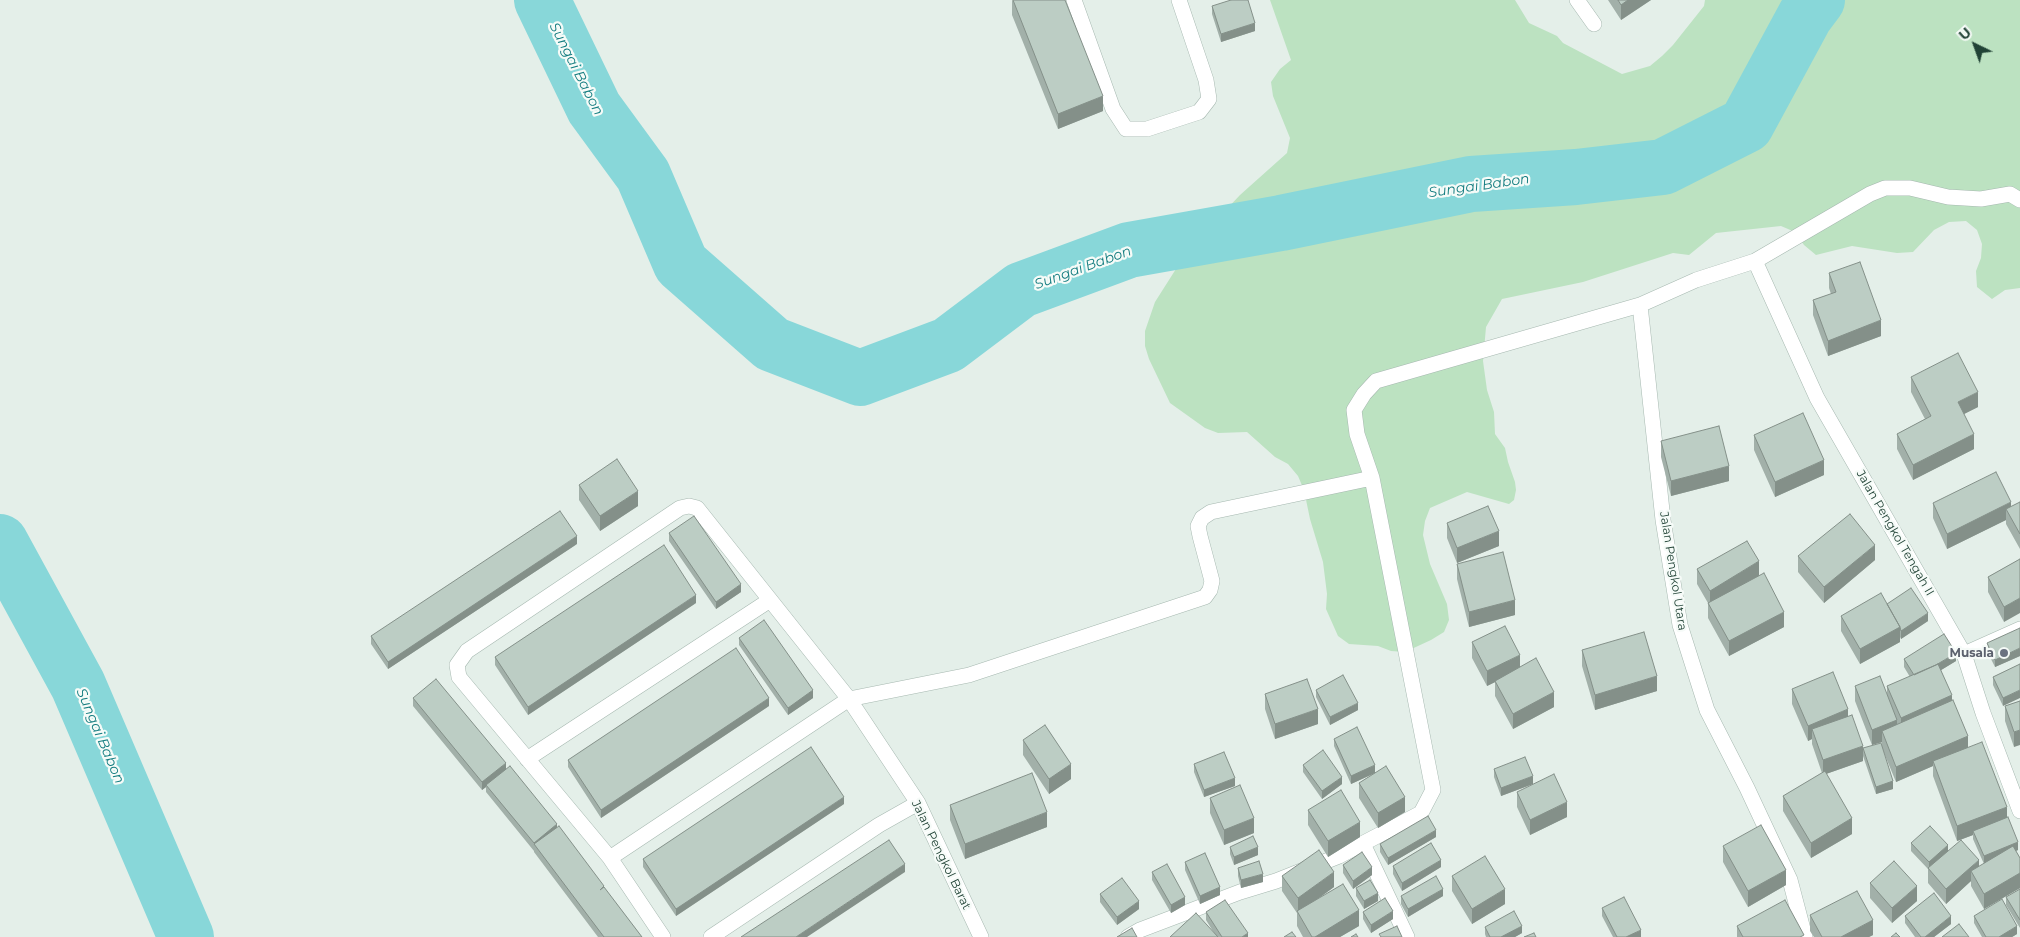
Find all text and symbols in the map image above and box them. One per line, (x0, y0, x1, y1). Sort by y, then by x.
water label: Sungai Babon (545, 20, 607, 118)
north arrow (1950, 20, 2000, 70)
text: U (1955, 23, 1975, 44)
water label: Sungai Babon (1427, 171, 1531, 201)
water label: Sungai Babon (1032, 243, 1134, 293)
street label: Jalan Pengkol Tengah II (1853, 468, 1937, 598)
street label: Jalan Pengkol Utara (1656, 511, 1690, 631)
place label: Musala (1950, 646, 1994, 660)
marker: Musala (1998, 647, 2010, 659)
water label: Sungai Babon (72, 686, 128, 786)
street label: Jalan Pengkol Barat (908, 798, 974, 912)

